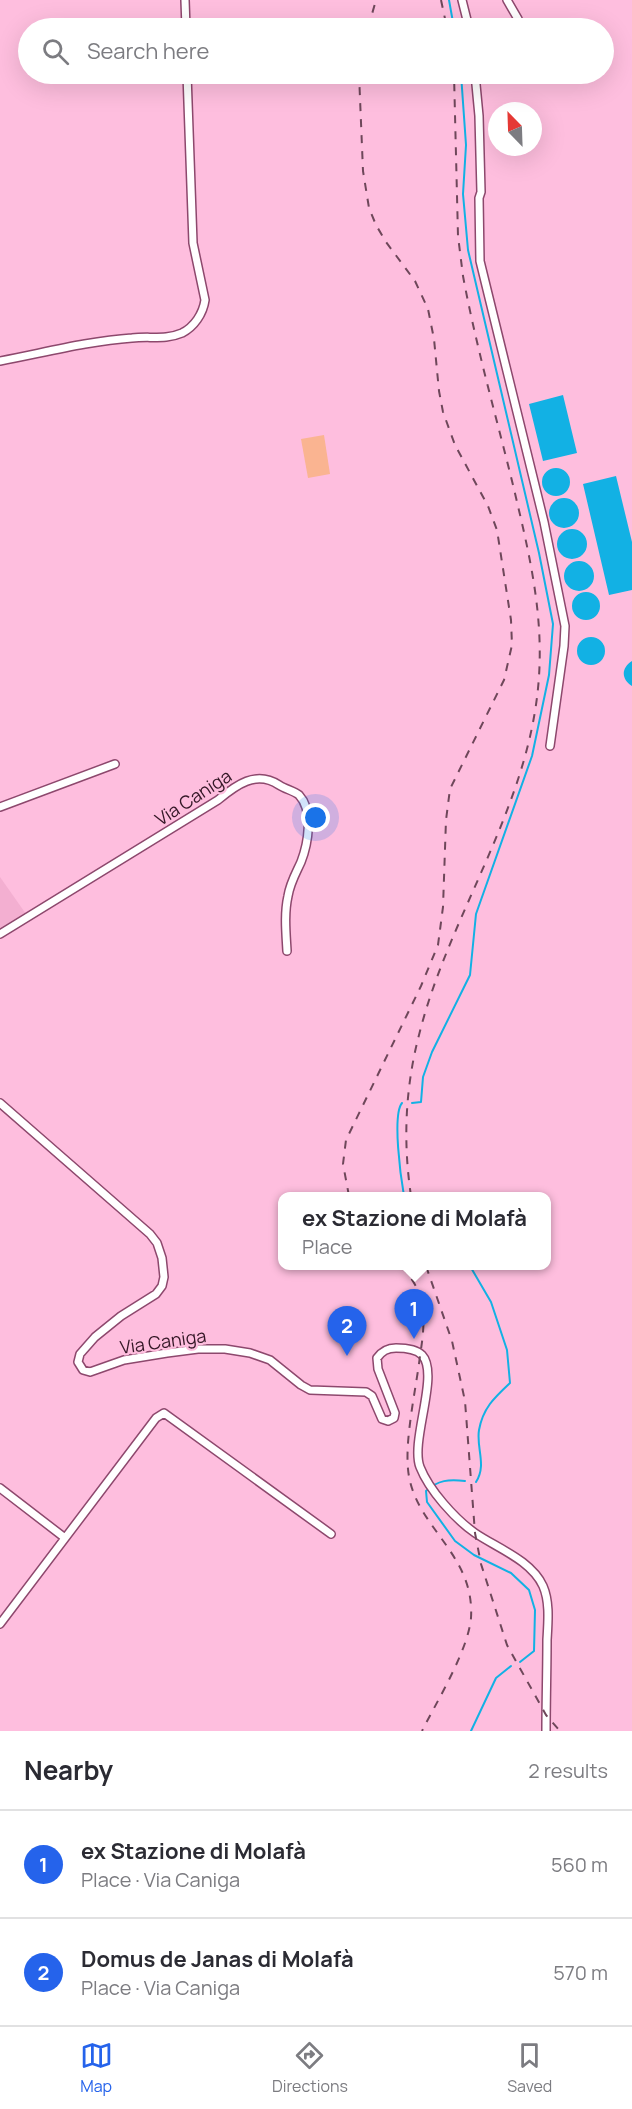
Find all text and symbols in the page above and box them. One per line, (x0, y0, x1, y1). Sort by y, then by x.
search box (18, 18, 614, 84)
icon: search (39, 35, 72, 68)
text: Search here (87, 36, 209, 66)
north arrow (488, 102, 542, 156)
street label: Via Caniga (150, 763, 236, 831)
your location (301, 803, 330, 832)
popup (278, 1192, 551, 1270)
text: ex Stazione di Molafà (302, 1203, 527, 1233)
text: Place (302, 1233, 352, 1260)
pin: 1 (394, 1290, 434, 1339)
pin: 2 (328, 1306, 366, 1356)
street label: Via Caniga (118, 1323, 208, 1359)
text: Nearby (24, 1752, 113, 1788)
text: 2 results (528, 1757, 608, 1784)
text: ex Stazione di Molafà (81, 1836, 306, 1866)
text: 1 (39, 1851, 48, 1878)
text: 560 m (551, 1851, 608, 1878)
text: Place · Via Caniga (81, 1866, 240, 1893)
text: Domus de Janas di Molafà (81, 1944, 354, 1974)
text: 2 (38, 1959, 49, 1986)
text: 570 m (553, 1959, 608, 1986)
text: Place · Via Caniga (81, 1974, 240, 2001)
tab: Map (80, 2039, 113, 2097)
tab: Directions (272, 2039, 348, 2097)
tab: Saved (507, 2039, 552, 2097)

